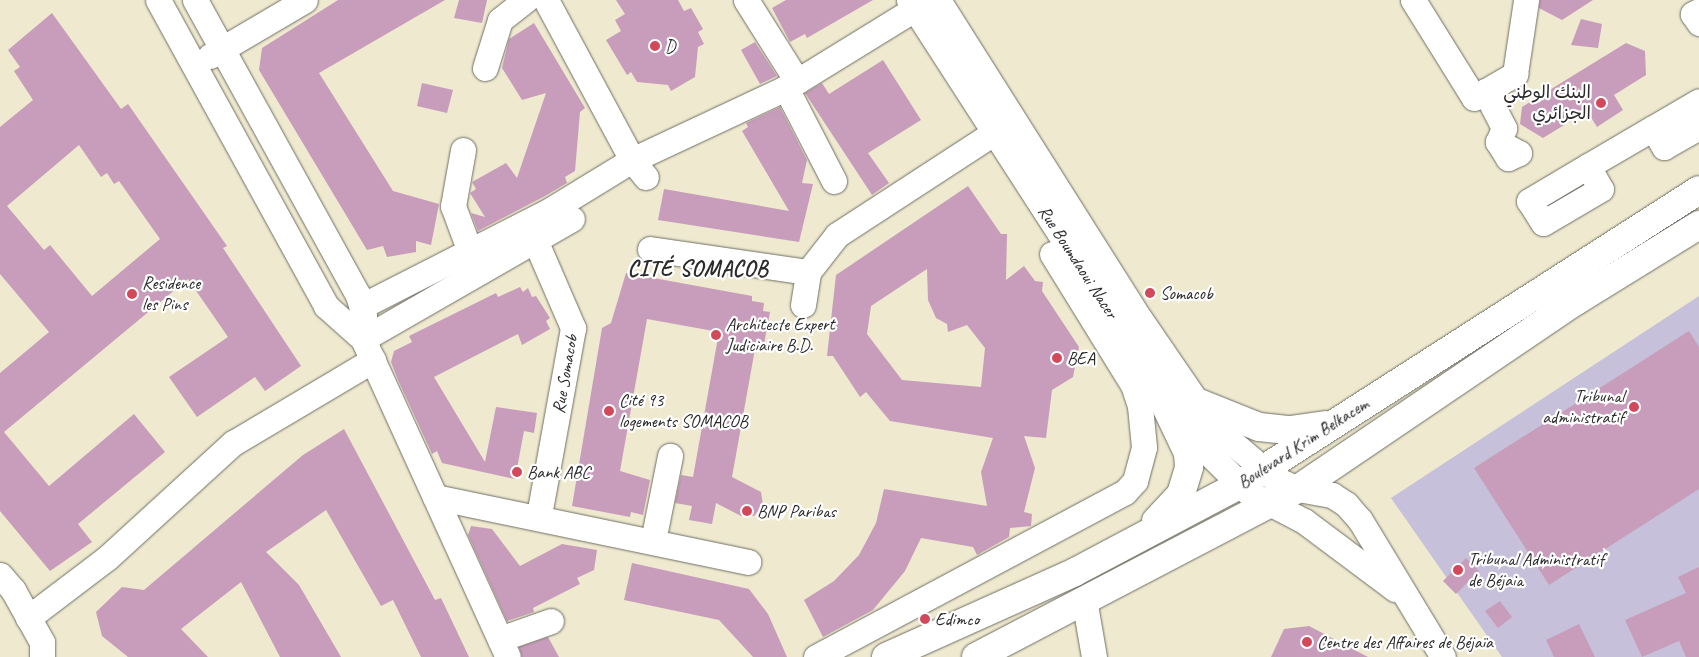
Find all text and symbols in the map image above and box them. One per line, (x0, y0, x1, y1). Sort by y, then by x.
place label: D (665, 35, 675, 57)
marker: D (649, 40, 661, 52)
place label: البنك الوطني الجزائري (1503, 82, 1591, 125)
marker: البنك الوطني الجزائري (1595, 97, 1607, 109)
street label: Rue Boumdaoui Nacer (1033, 201, 1123, 323)
district label: CITÉ SOMACOB (626, 257, 770, 283)
place label: Residence les Pins (142, 273, 200, 316)
place label: Somacob (1160, 282, 1213, 304)
marker: Somacob (1144, 287, 1156, 299)
marker: Residence les Pins (126, 288, 138, 300)
place label: Architecte Expert Judiciaire B.D. (726, 314, 834, 356)
marker: Architecte Expert Judiciaire B.D. (710, 329, 722, 341)
street label: Rue Somacob (548, 333, 582, 415)
place label: BEA (1067, 347, 1095, 369)
marker: BEA (1051, 352, 1063, 364)
place label: Tribunal administratif (1542, 386, 1624, 428)
place label: Cité 93 logements SOMACOB (619, 390, 748, 432)
street label: Boulevard Krim Belkacem (1233, 393, 1373, 493)
marker: Tribunal administratif (1628, 401, 1640, 413)
marker: Cité 93 logements SOMACOB (603, 405, 615, 417)
place label: Bank ABC (527, 461, 590, 483)
marker: Bank ABC (511, 466, 523, 478)
place label: BNP Paribas (757, 500, 836, 522)
marker: BNP Paribas (741, 505, 753, 517)
place label: Tribunal Administratif de Béjaia (1468, 549, 1605, 592)
marker: Tribunal Administratif de Béjaia (1452, 564, 1464, 576)
place label: Edimco (935, 608, 979, 630)
marker: Edimco (919, 613, 931, 625)
place label: Centre des Affaires de Béjaïa (1317, 631, 1493, 653)
marker: Centre des Affaires de Béjaïa (1301, 636, 1313, 648)

